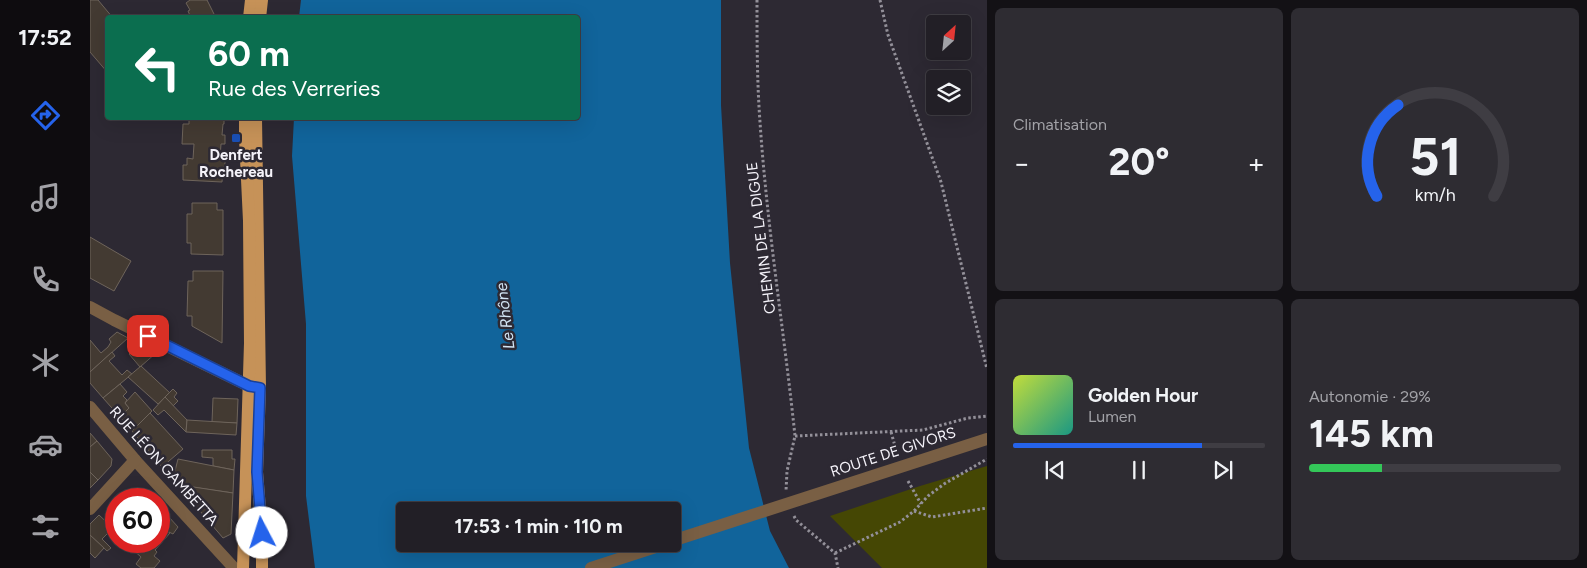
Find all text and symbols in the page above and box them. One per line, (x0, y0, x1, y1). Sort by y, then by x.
north arrow (926, 15, 971, 60)
map controls (926, 15, 971, 115)
text: 17:52 (18, 24, 72, 51)
text: 60 m (208, 33, 290, 75)
icon: left (125, 35, 190, 100)
button: layers (926, 70, 971, 115)
text: Rue des Verreries (208, 75, 380, 102)
icon: directions (28, 98, 63, 133)
text: Climatisation (1013, 115, 1107, 134)
text: 51 (1409, 126, 1461, 188)
marker: Denfert Rochereau (230, 132, 242, 144)
text: 20° (1109, 139, 1170, 185)
place label: Denfert Rochereau (199, 146, 273, 181)
text: − (1013, 146, 1030, 180)
text: + (1248, 146, 1265, 180)
street label: CHEMIN DE LA DIGUE (743, 161, 779, 315)
icon: music (28, 180, 63, 215)
text: km/h (1415, 184, 1455, 205)
icon: phone (28, 262, 63, 297)
water label: Le Rhône (491, 281, 519, 350)
pin (127, 315, 169, 357)
icon: arrive (134, 322, 162, 350)
icon: climate (28, 345, 63, 380)
text: Golden Hour (1088, 384, 1198, 407)
text: Autonomie · 29% (1309, 387, 1431, 406)
street label: RUE LÉON GAMBETTA (106, 403, 222, 529)
text: Lumen (1088, 407, 1137, 426)
text: 145 km (1309, 411, 1434, 457)
street label: ROUTE DE GIVORS (828, 423, 958, 481)
icon: car (28, 427, 63, 462)
icon: previous (1041, 456, 1069, 484)
icon: pause (1125, 456, 1153, 484)
icon: next (1209, 456, 1237, 484)
speed limit sign: 60 (105, 488, 170, 553)
position arrow (235, 506, 287, 558)
icon: filters (28, 509, 63, 544)
text: 17:53 · 1 min · 110 m (454, 515, 623, 538)

